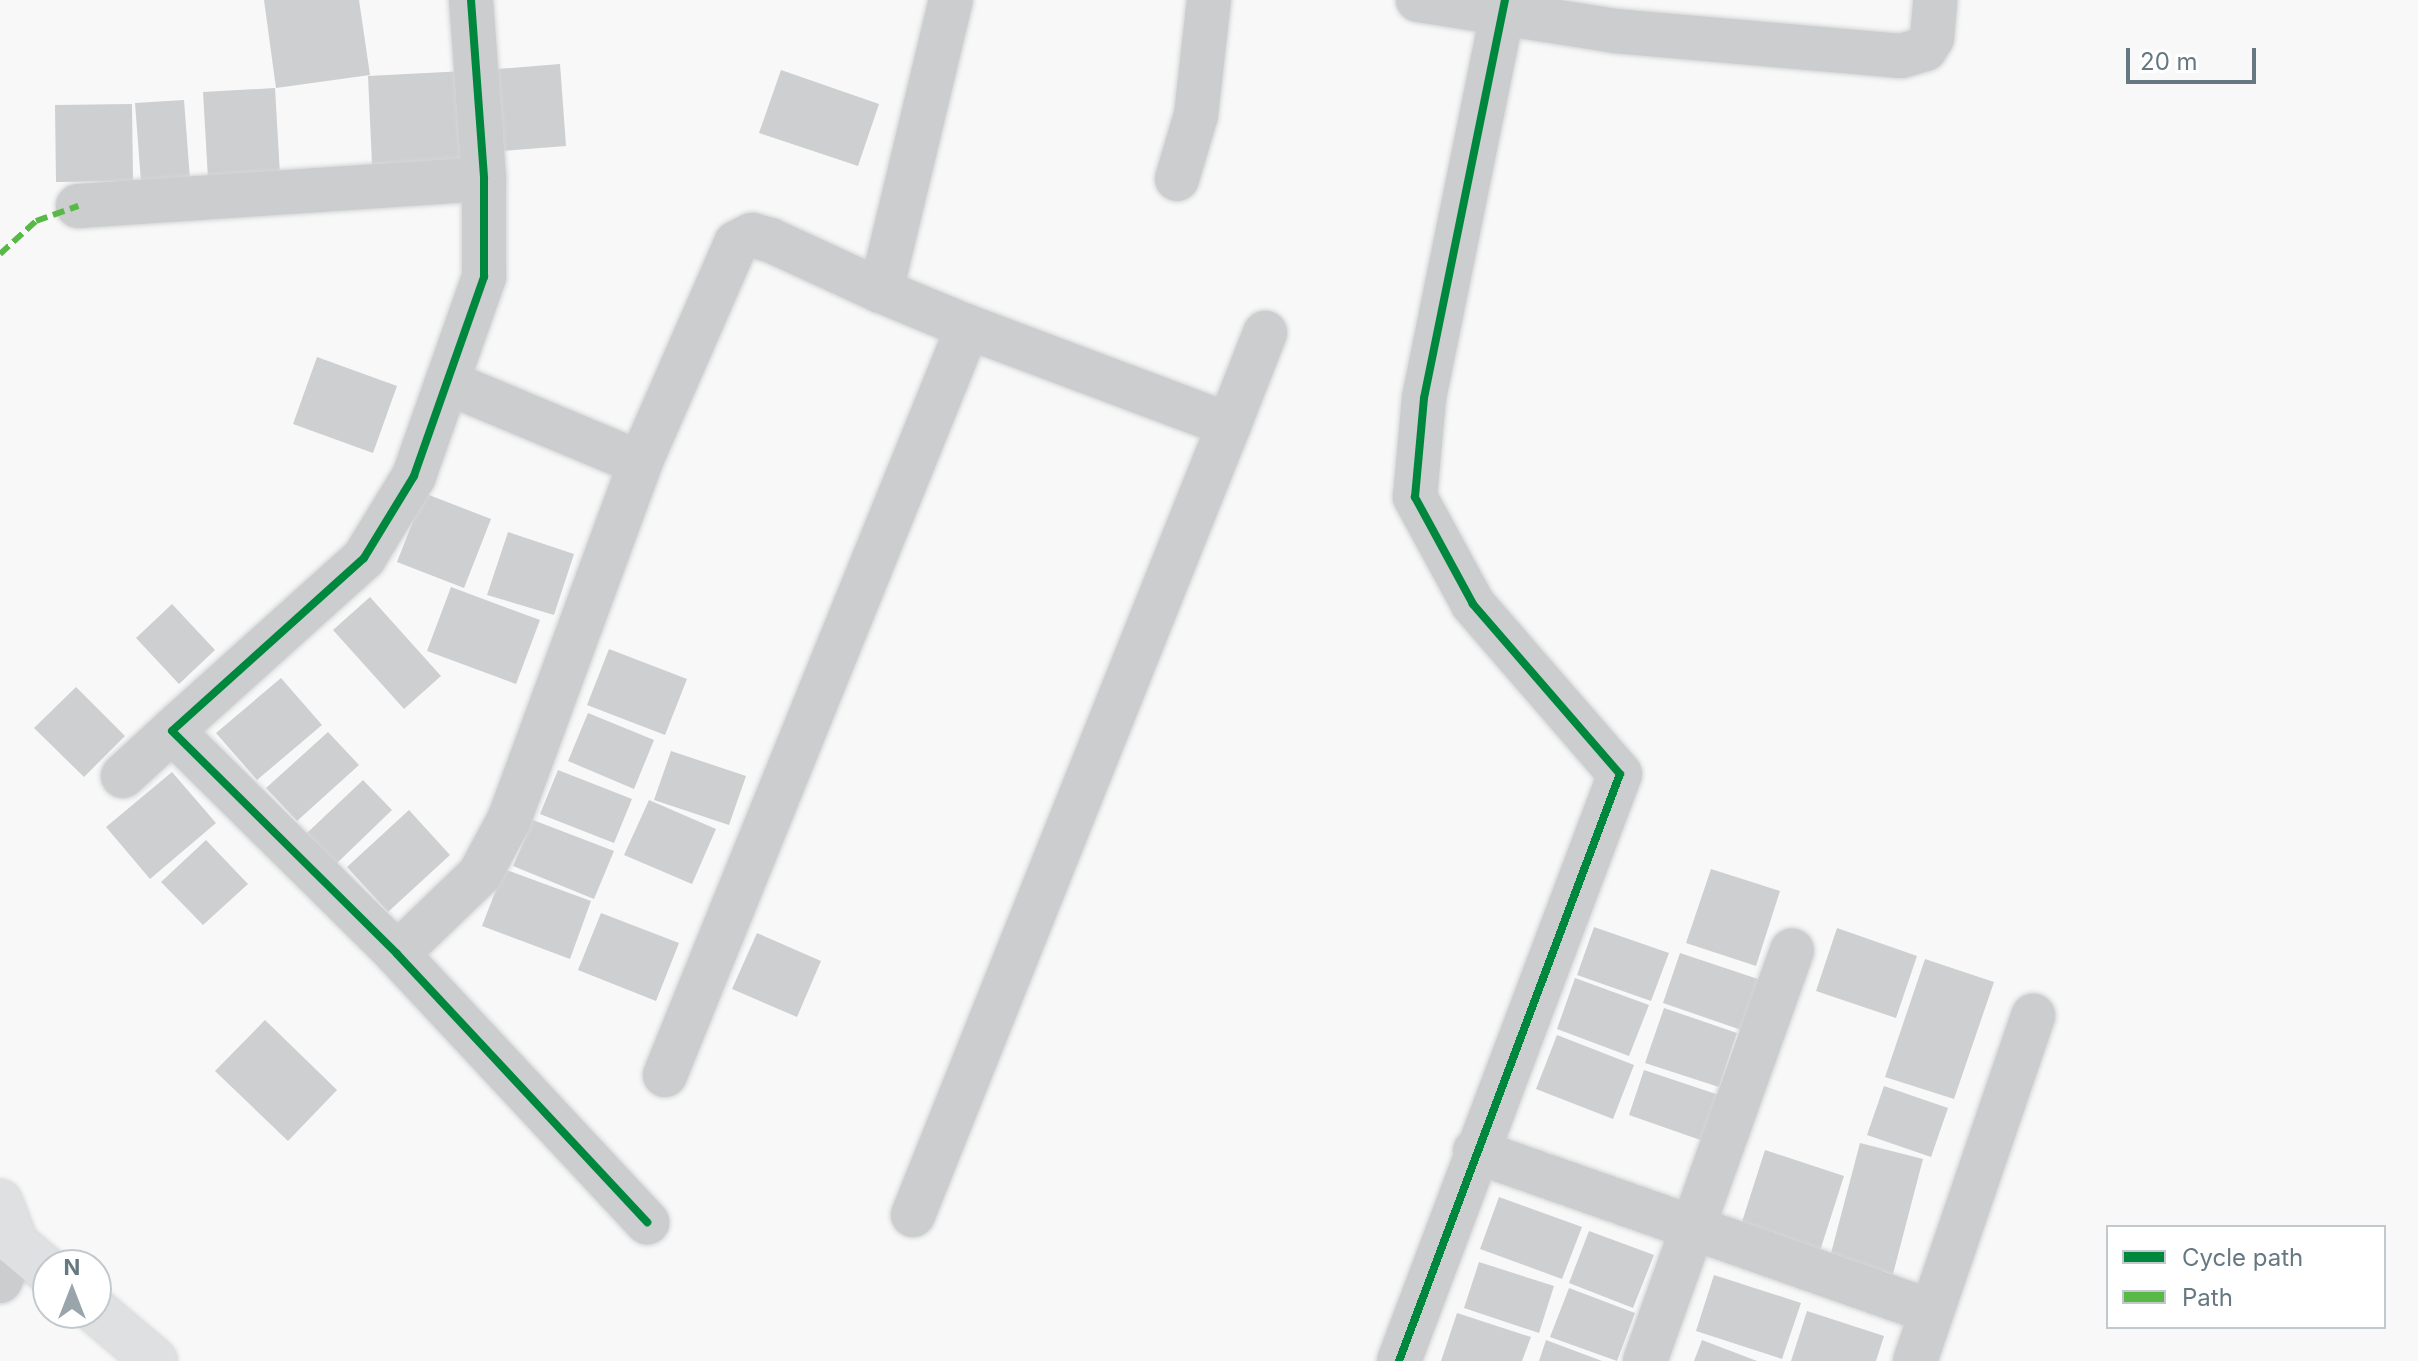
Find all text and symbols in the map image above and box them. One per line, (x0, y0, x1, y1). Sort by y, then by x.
scale bar (2130, 32, 2260, 82)
text: 20 m (2140, 47, 2198, 76)
legend (2106, 1225, 2386, 1329)
text: Cycle path (2182, 1243, 2303, 1272)
north arrow (32, 1249, 112, 1329)
text: N (64, 1254, 80, 1280)
text: Path (2182, 1283, 2233, 1312)

